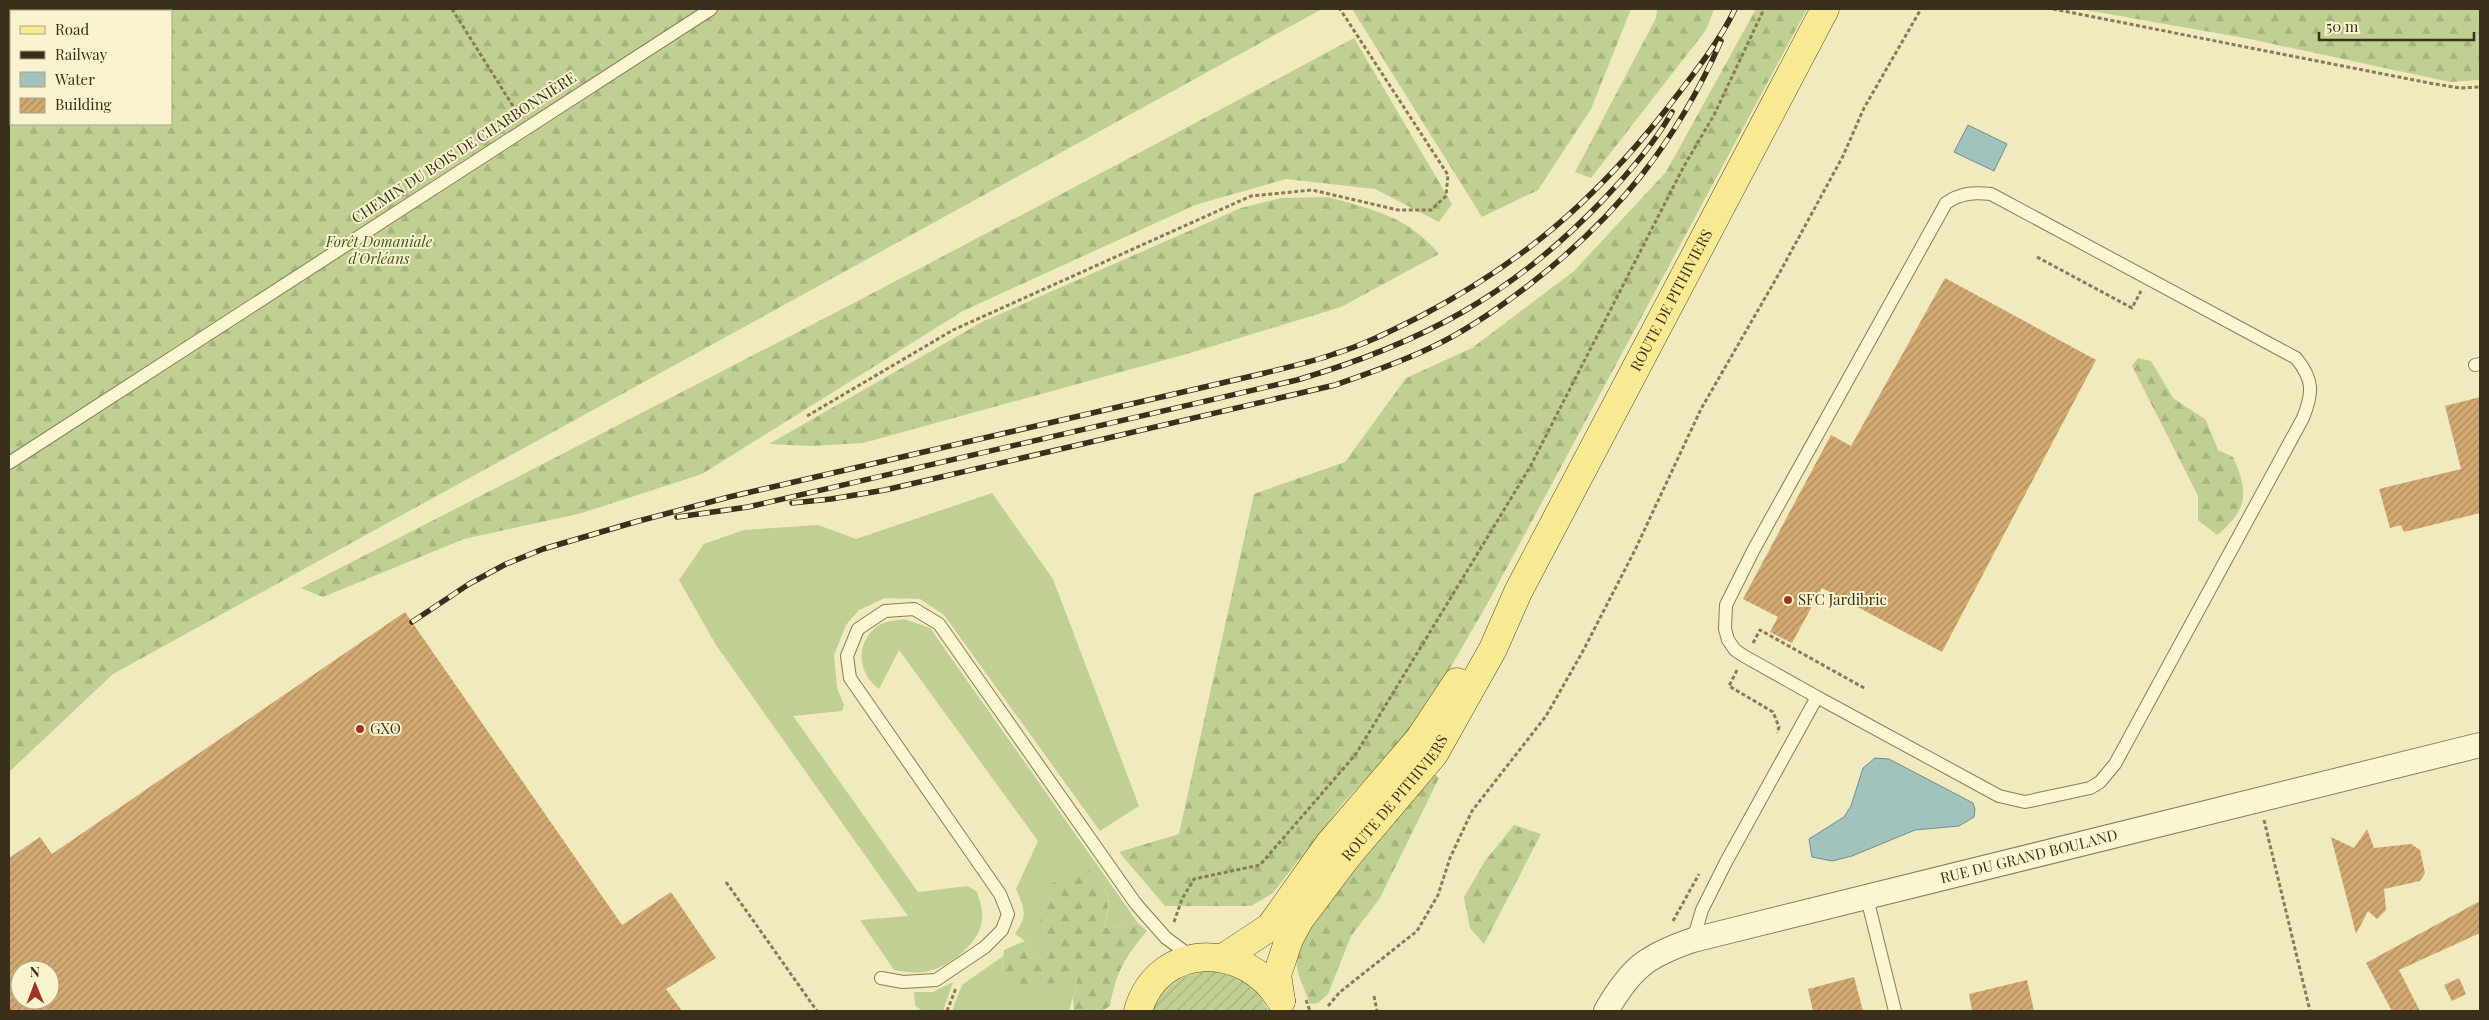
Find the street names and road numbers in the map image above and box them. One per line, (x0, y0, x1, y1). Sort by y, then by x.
street label: CHEMIN DU BOIS DE CHARBONNIÈRE (347, 67, 580, 227)
street label: ROUTE DE PITHIVIERS (1625, 225, 1716, 374)
street label: ROUTE DE PITHIVIERS (1337, 731, 1452, 865)
street label: RUE DU GRAND BOULAND (1938, 824, 2120, 887)

